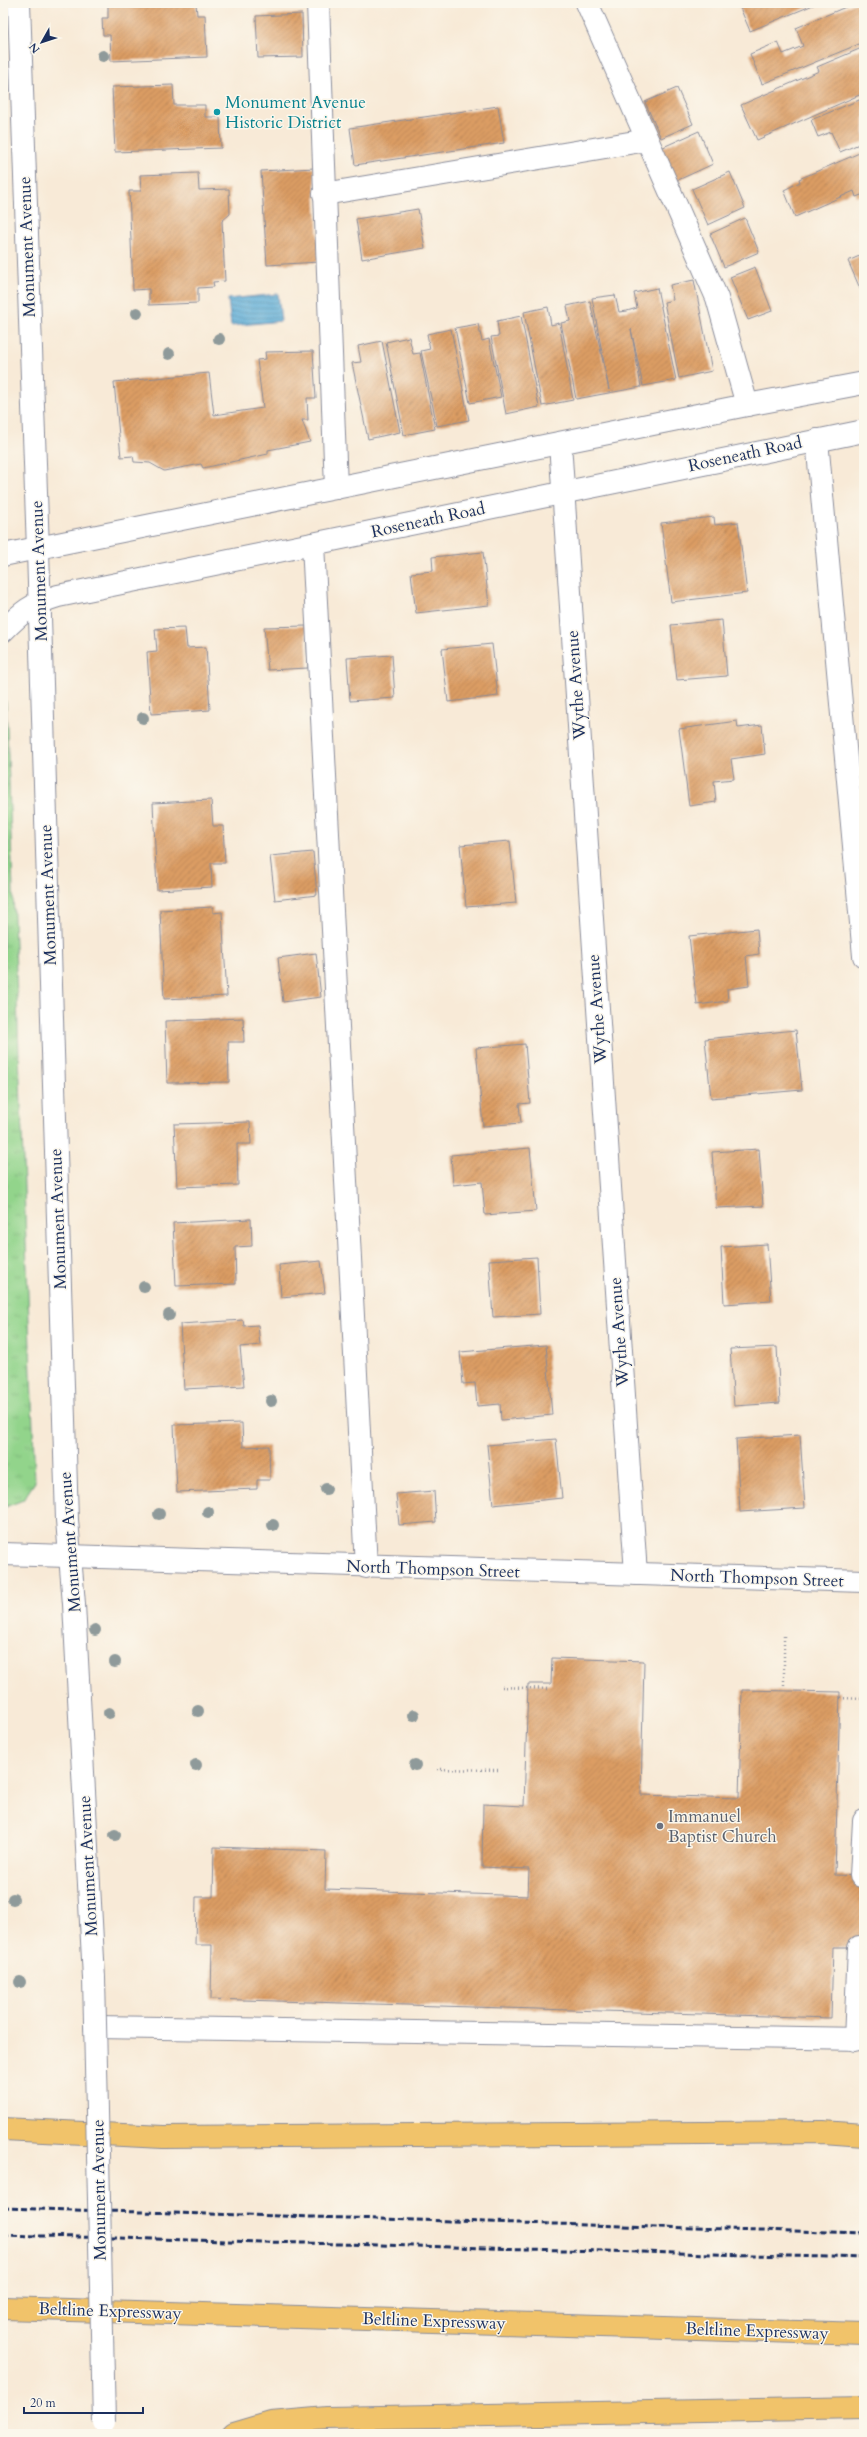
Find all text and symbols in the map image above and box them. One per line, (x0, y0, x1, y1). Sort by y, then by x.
north arrow (22, 22, 62, 62)
text: N (25, 39, 43, 56)
place label: Monument Avenue Historic District (225, 91, 366, 134)
marker: Monument Avenue Historic District (212, 107, 222, 117)
street label: Monument Avenue (13, 176, 41, 318)
street label: Roseneath Road (686, 431, 804, 477)
street label: Roseneath Road (369, 497, 487, 543)
street label: Monument Avenue (25, 500, 53, 642)
street label: Wythe Avenue (561, 629, 591, 742)
street label: Monument Avenue (34, 824, 62, 966)
street label: Wythe Avenue (582, 953, 612, 1066)
street label: Monument Avenue (44, 1148, 72, 1290)
street label: Wythe Avenue (604, 1276, 634, 1389)
street label: Monument Avenue (54, 1471, 86, 1613)
street label: North Thompson Street (346, 1554, 521, 1584)
street label: North Thompson Street (670, 1563, 845, 1593)
street label: Monument Avenue (73, 1795, 103, 1937)
place label: Immanuel Baptist Church (668, 1805, 777, 1848)
marker: Immanuel Baptist Church (655, 1821, 665, 1831)
street label: Monument Avenue (86, 2119, 112, 2261)
street label: Beltline Expressway (38, 2297, 182, 2325)
street label: Beltline Expressway (362, 2307, 506, 2335)
street label: Beltline Expressway (685, 2317, 829, 2345)
scale bar (24, 2389, 143, 2415)
text: 20 m (30, 2395, 57, 2411)

